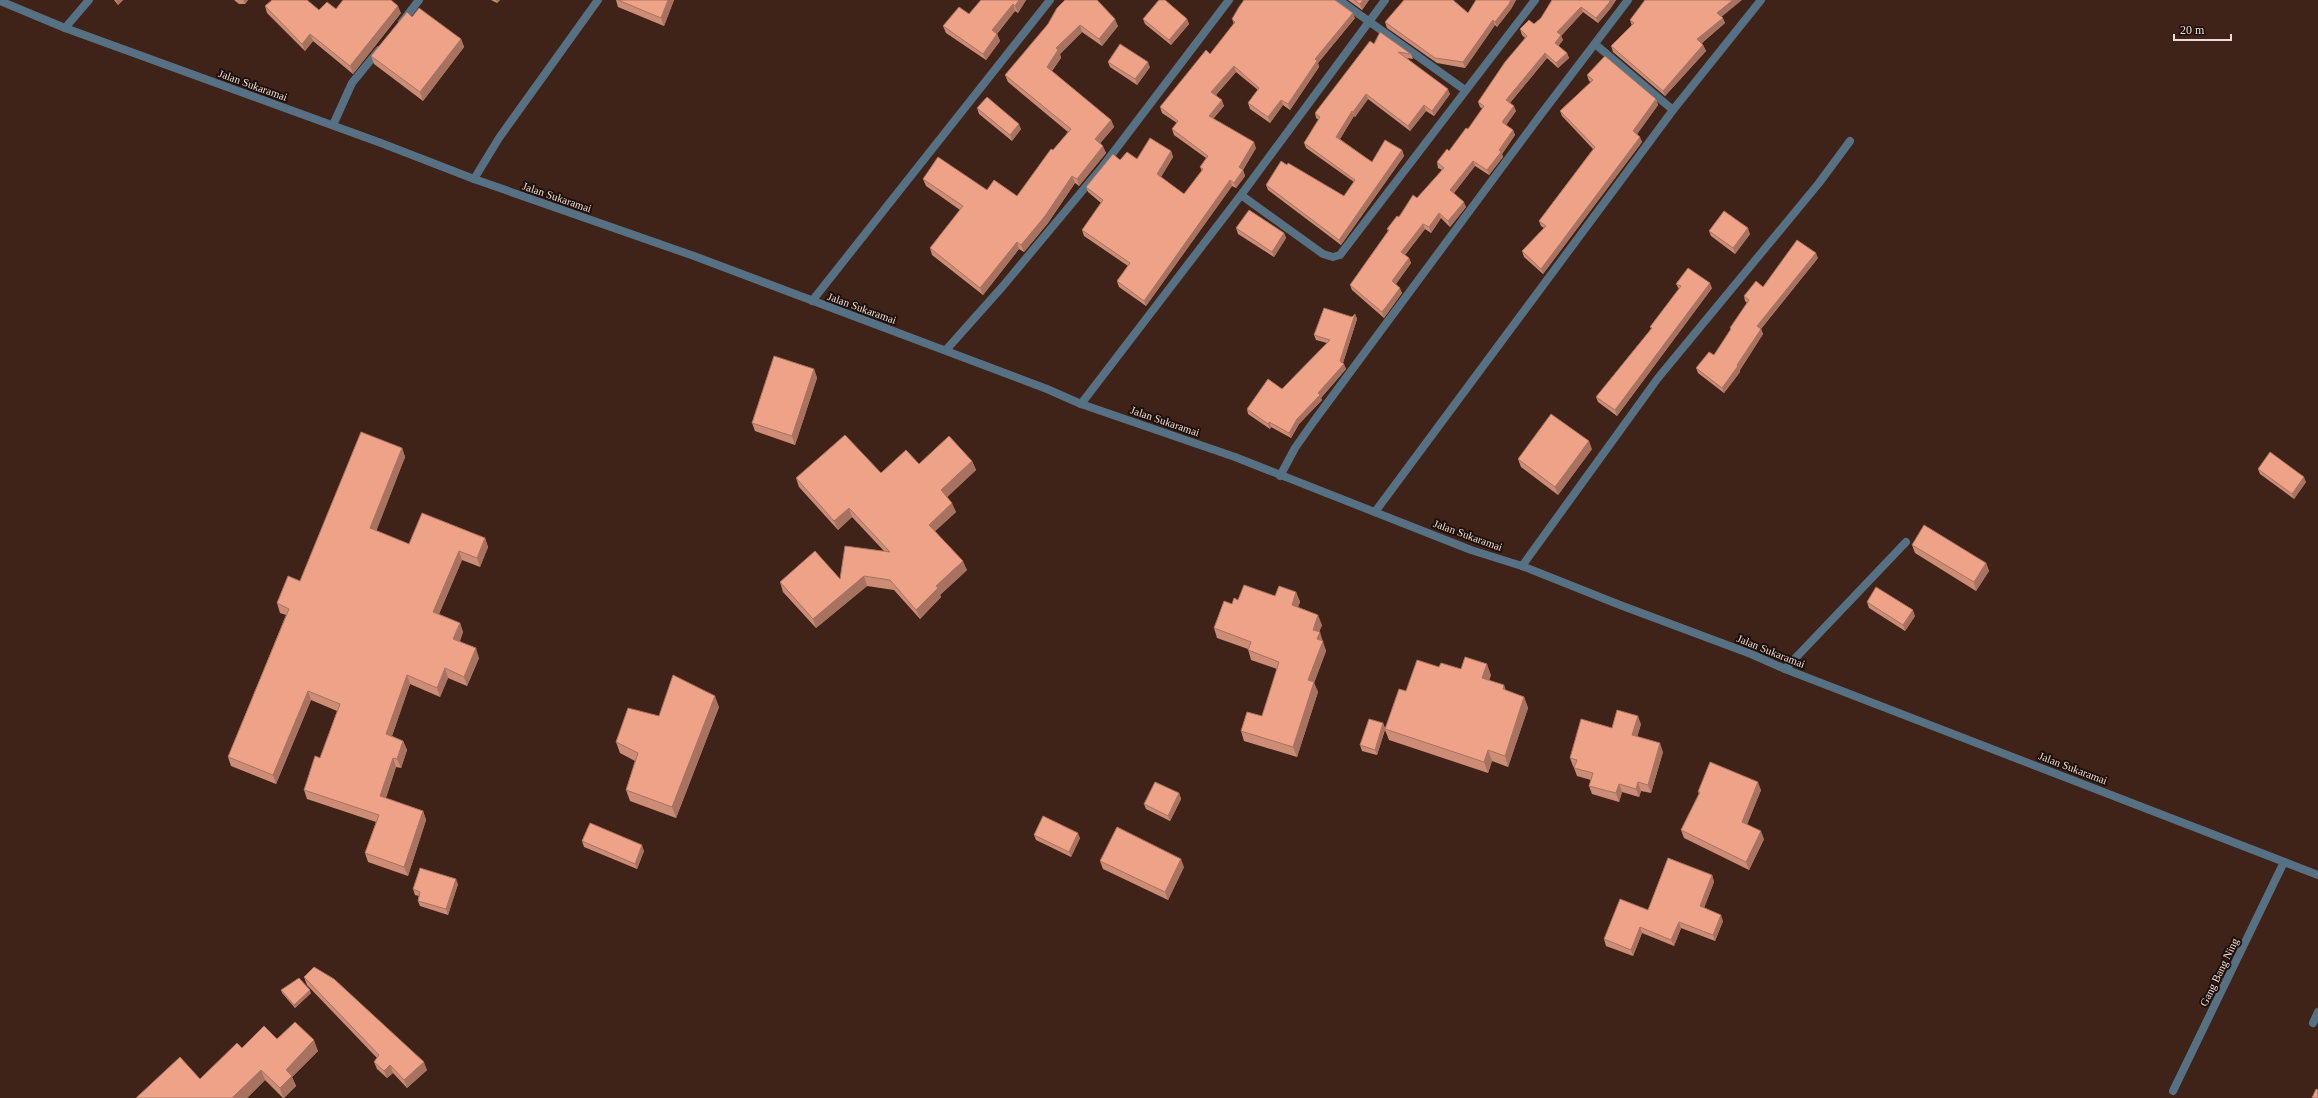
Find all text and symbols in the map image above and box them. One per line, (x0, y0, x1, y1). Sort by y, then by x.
scale bar (2174, 16, 2231, 42)
text: 20 m (2180, 23, 2205, 37)
street label: Jalan Sukaramai (217, 67, 289, 103)
street label: Jalan Sukaramai (521, 180, 593, 214)
street label: Jalan Sukaramai (826, 290, 898, 326)
street label: Jalan Sukaramai (1129, 404, 1201, 438)
street label: Jalan Sukaramai (1432, 517, 1504, 553)
street label: Jalan Sukaramai (1735, 632, 1807, 670)
street label: Jalan Sukaramai (2037, 749, 2109, 787)
street label: Gang Bang Ning (2197, 935, 2241, 1008)

